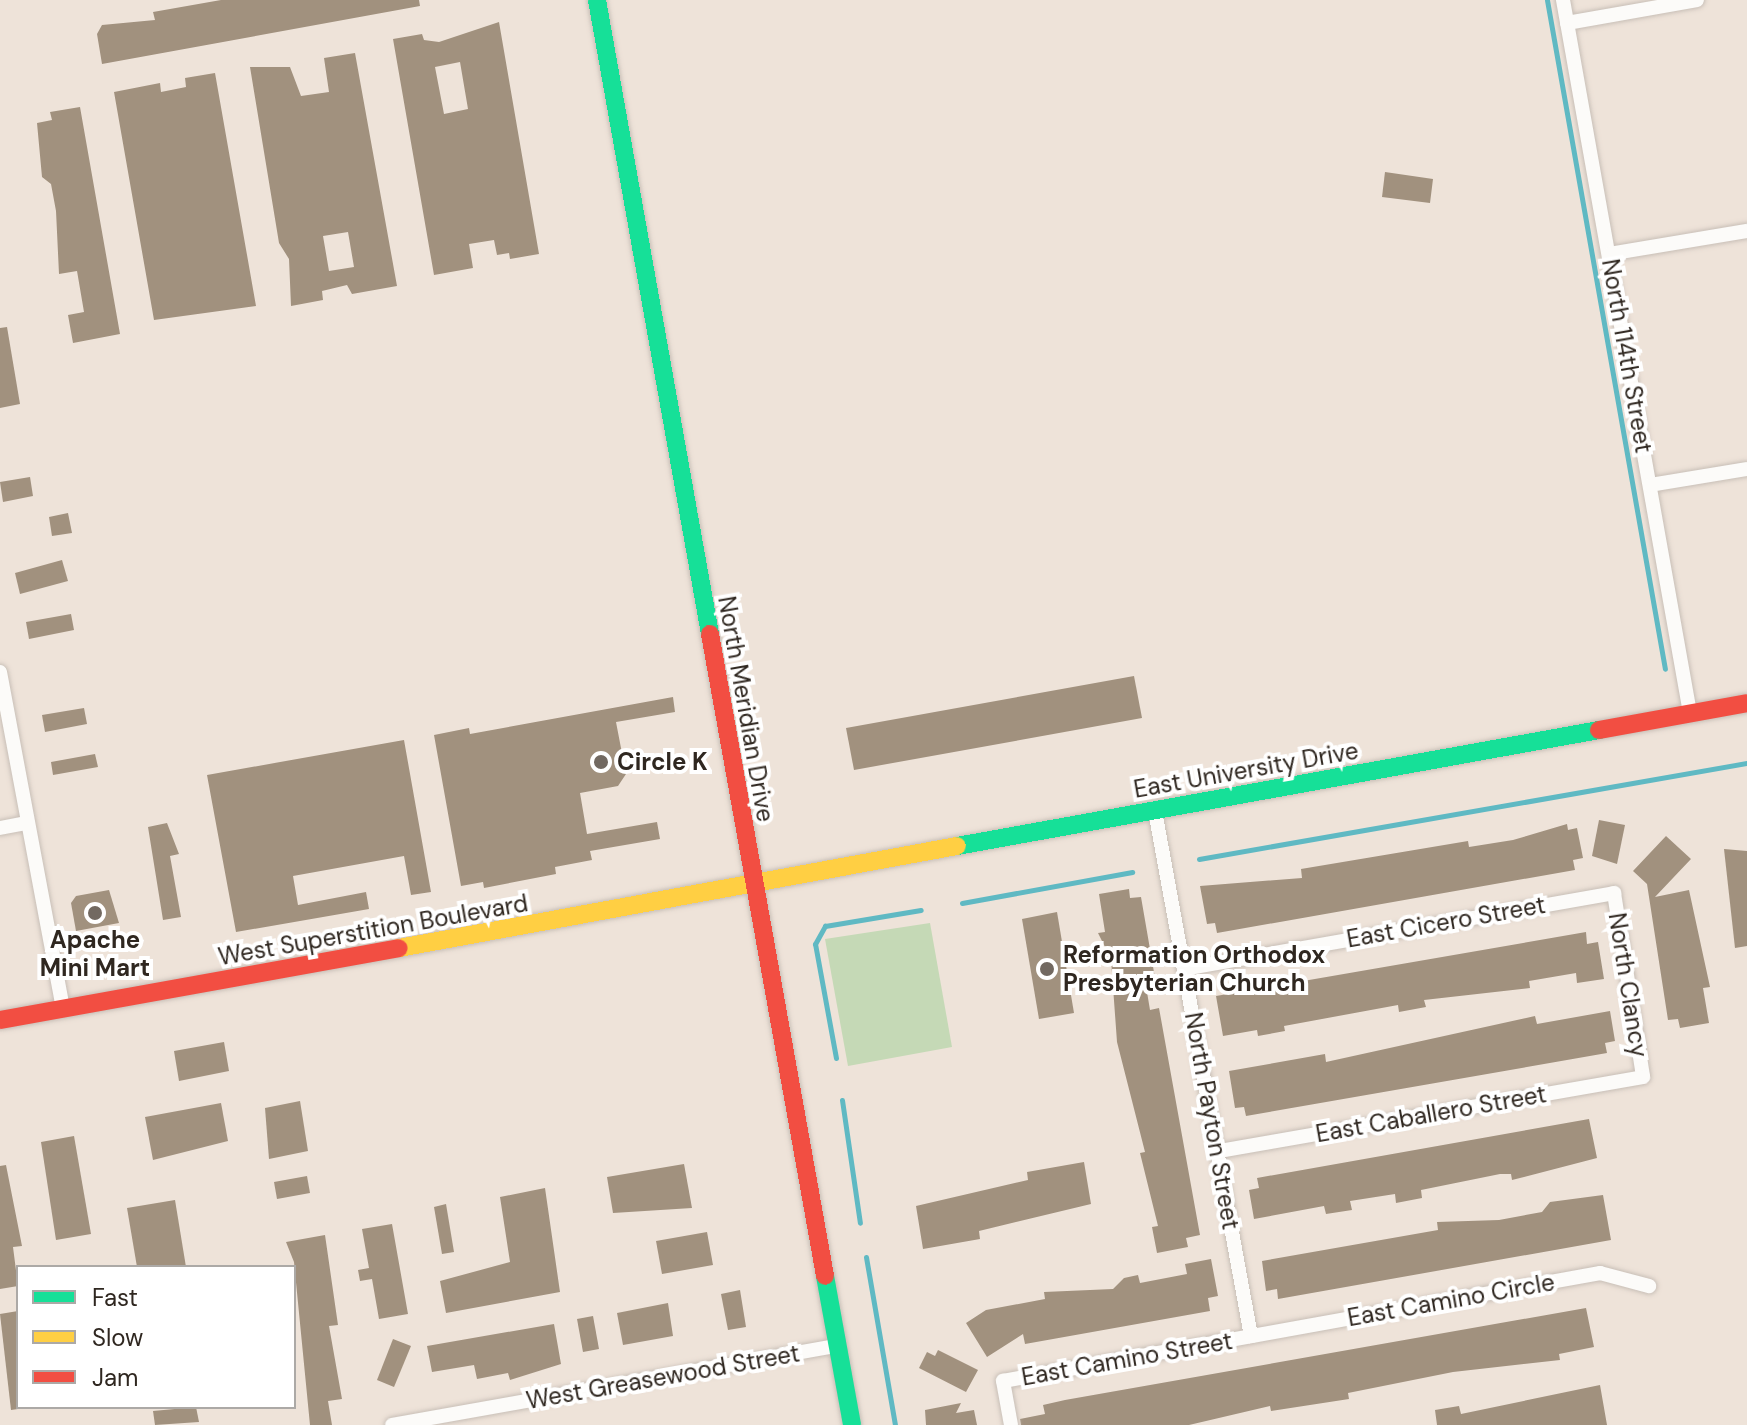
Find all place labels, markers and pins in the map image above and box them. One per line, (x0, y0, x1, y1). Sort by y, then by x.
place label: Circle K (617, 748, 708, 776)
marker: Circle K (592, 753, 610, 771)
marker: Apache Mini Mart (86, 904, 104, 922)
place label: Apache Mini Mart (40, 926, 150, 982)
place label: Reformation Orthodox Presbyterian Church (1063, 941, 1325, 997)
marker: Reformation Orthodox Presbyterian Church (1038, 960, 1056, 978)

